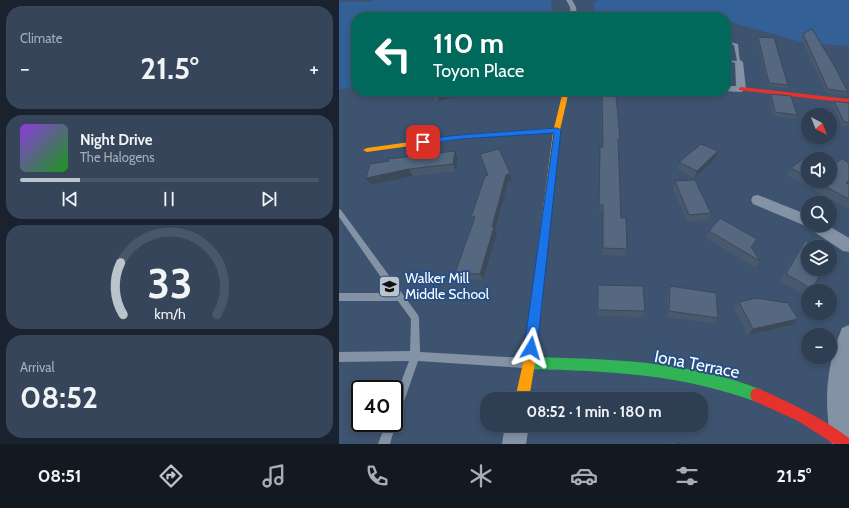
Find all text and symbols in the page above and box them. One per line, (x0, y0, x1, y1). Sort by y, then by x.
text: 110 m (433, 26, 504, 60)
icon: left (367, 28, 419, 80)
text: Climate (20, 30, 62, 46)
text: 21.5° (140, 50, 199, 87)
text: − (20, 55, 30, 82)
text: + (309, 55, 319, 82)
text: Toyon Place (433, 60, 524, 82)
north arrow (801, 108, 837, 144)
map controls (801, 108, 837, 364)
pin (406, 125, 440, 159)
text: Night Drive (80, 131, 153, 149)
icon: arrive (412, 131, 434, 153)
text: The Halogens (80, 149, 155, 165)
button: sound (801, 152, 837, 188)
icon: previous (59, 188, 81, 210)
icon: pause (158, 188, 180, 210)
icon: next (258, 188, 280, 210)
button: search (801, 196, 837, 232)
button: layers (801, 240, 837, 276)
text: 33 (147, 257, 192, 307)
place label: Walker Mill Middle School (405, 269, 490, 303)
school or university icon: Walker Mill Middle School (377, 273, 403, 299)
button: + (801, 284, 837, 320)
text: km/h (154, 304, 185, 322)
position arrow (510, 327, 552, 369)
button: − (801, 328, 837, 364)
street label: Iona Terrace (653, 346, 742, 382)
text: Arrival (20, 359, 55, 375)
text: 08:52 (20, 379, 98, 416)
speed limit sign: 40 (351, 380, 403, 432)
text: 08:52 · 1 min · 180 m (527, 403, 661, 421)
icon: directions (157, 462, 185, 490)
icon: music (260, 462, 288, 490)
icon: phone (363, 462, 391, 490)
icon: climate (467, 462, 495, 490)
icon: car (570, 462, 598, 490)
icon: filters (673, 462, 701, 490)
text: 08:51 (38, 465, 82, 487)
text: 21.5° (776, 465, 811, 487)

